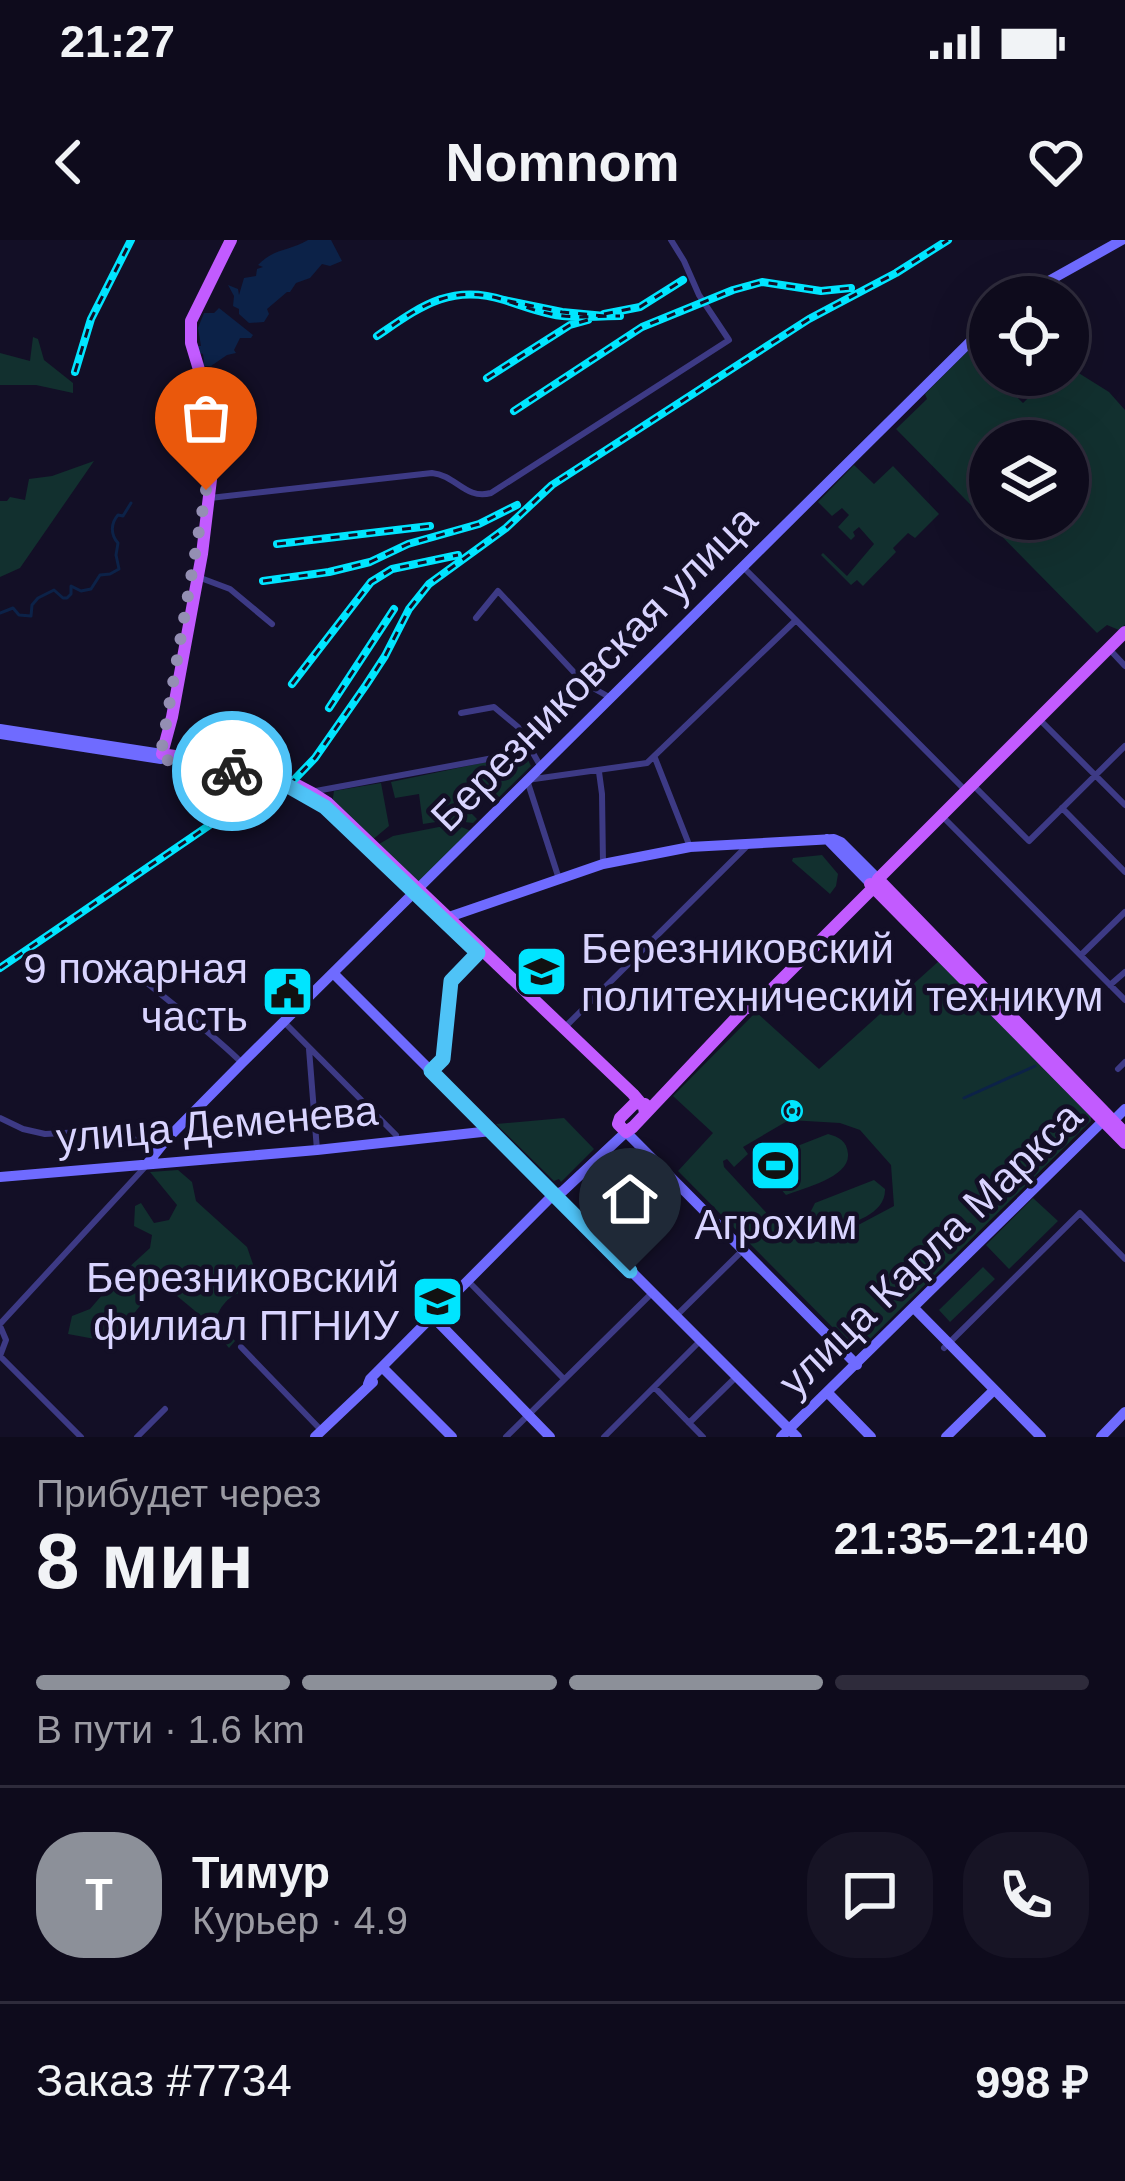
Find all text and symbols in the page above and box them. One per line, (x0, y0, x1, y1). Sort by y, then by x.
text: 21:27 (60, 16, 175, 67)
icon: back (36, 129, 102, 195)
icon: heart (1023, 129, 1089, 195)
text: Nomnom (446, 132, 679, 192)
map controls (969, 276, 1089, 540)
button: locate (969, 276, 1089, 396)
pin (155, 367, 257, 490)
icon: bag (173, 385, 239, 451)
button: layers (969, 420, 1089, 540)
street label: Березниковская улица (422, 495, 767, 840)
courier (172, 711, 292, 831)
icon: bike (199, 738, 265, 804)
place label: Березниковский политехнический техникум (581, 925, 1103, 1020)
school or university icon: Березниковский политехнический техникум (514, 944, 570, 1000)
place label: 9 пожарная часть (23, 945, 248, 1040)
public building icon: 9 пожарная часть (259, 964, 315, 1020)
street label: улица Деменева (54, 1086, 381, 1161)
street label: улица Карла Маркса (769, 1092, 1091, 1405)
sports icon: Агрохим (748, 1137, 804, 1193)
pin (579, 1148, 681, 1271)
icon: home (597, 1166, 663, 1232)
place label: Агрохим (695, 1201, 857, 1248)
place label: Березниковский филиал ПГНИУ (86, 1254, 399, 1349)
school or university icon: Березниковский филиал ПГНИУ (410, 1273, 466, 1329)
text: Прибудет через (36, 1472, 321, 1515)
text: 21:35–21:40 (834, 1513, 1089, 1564)
text: 8 мин (36, 1517, 254, 1605)
text: В пути · 1.6 km (36, 1708, 305, 1751)
button: chat (807, 1832, 933, 1958)
button: phone (963, 1832, 1089, 1958)
text: Тимур (192, 1847, 330, 1898)
text: Т (85, 1869, 113, 1920)
text: Курьер · 4.9 (192, 1899, 408, 1942)
text: Заказ #7734 (36, 2055, 292, 2106)
text: 998 ₽ (975, 2057, 1089, 2108)

